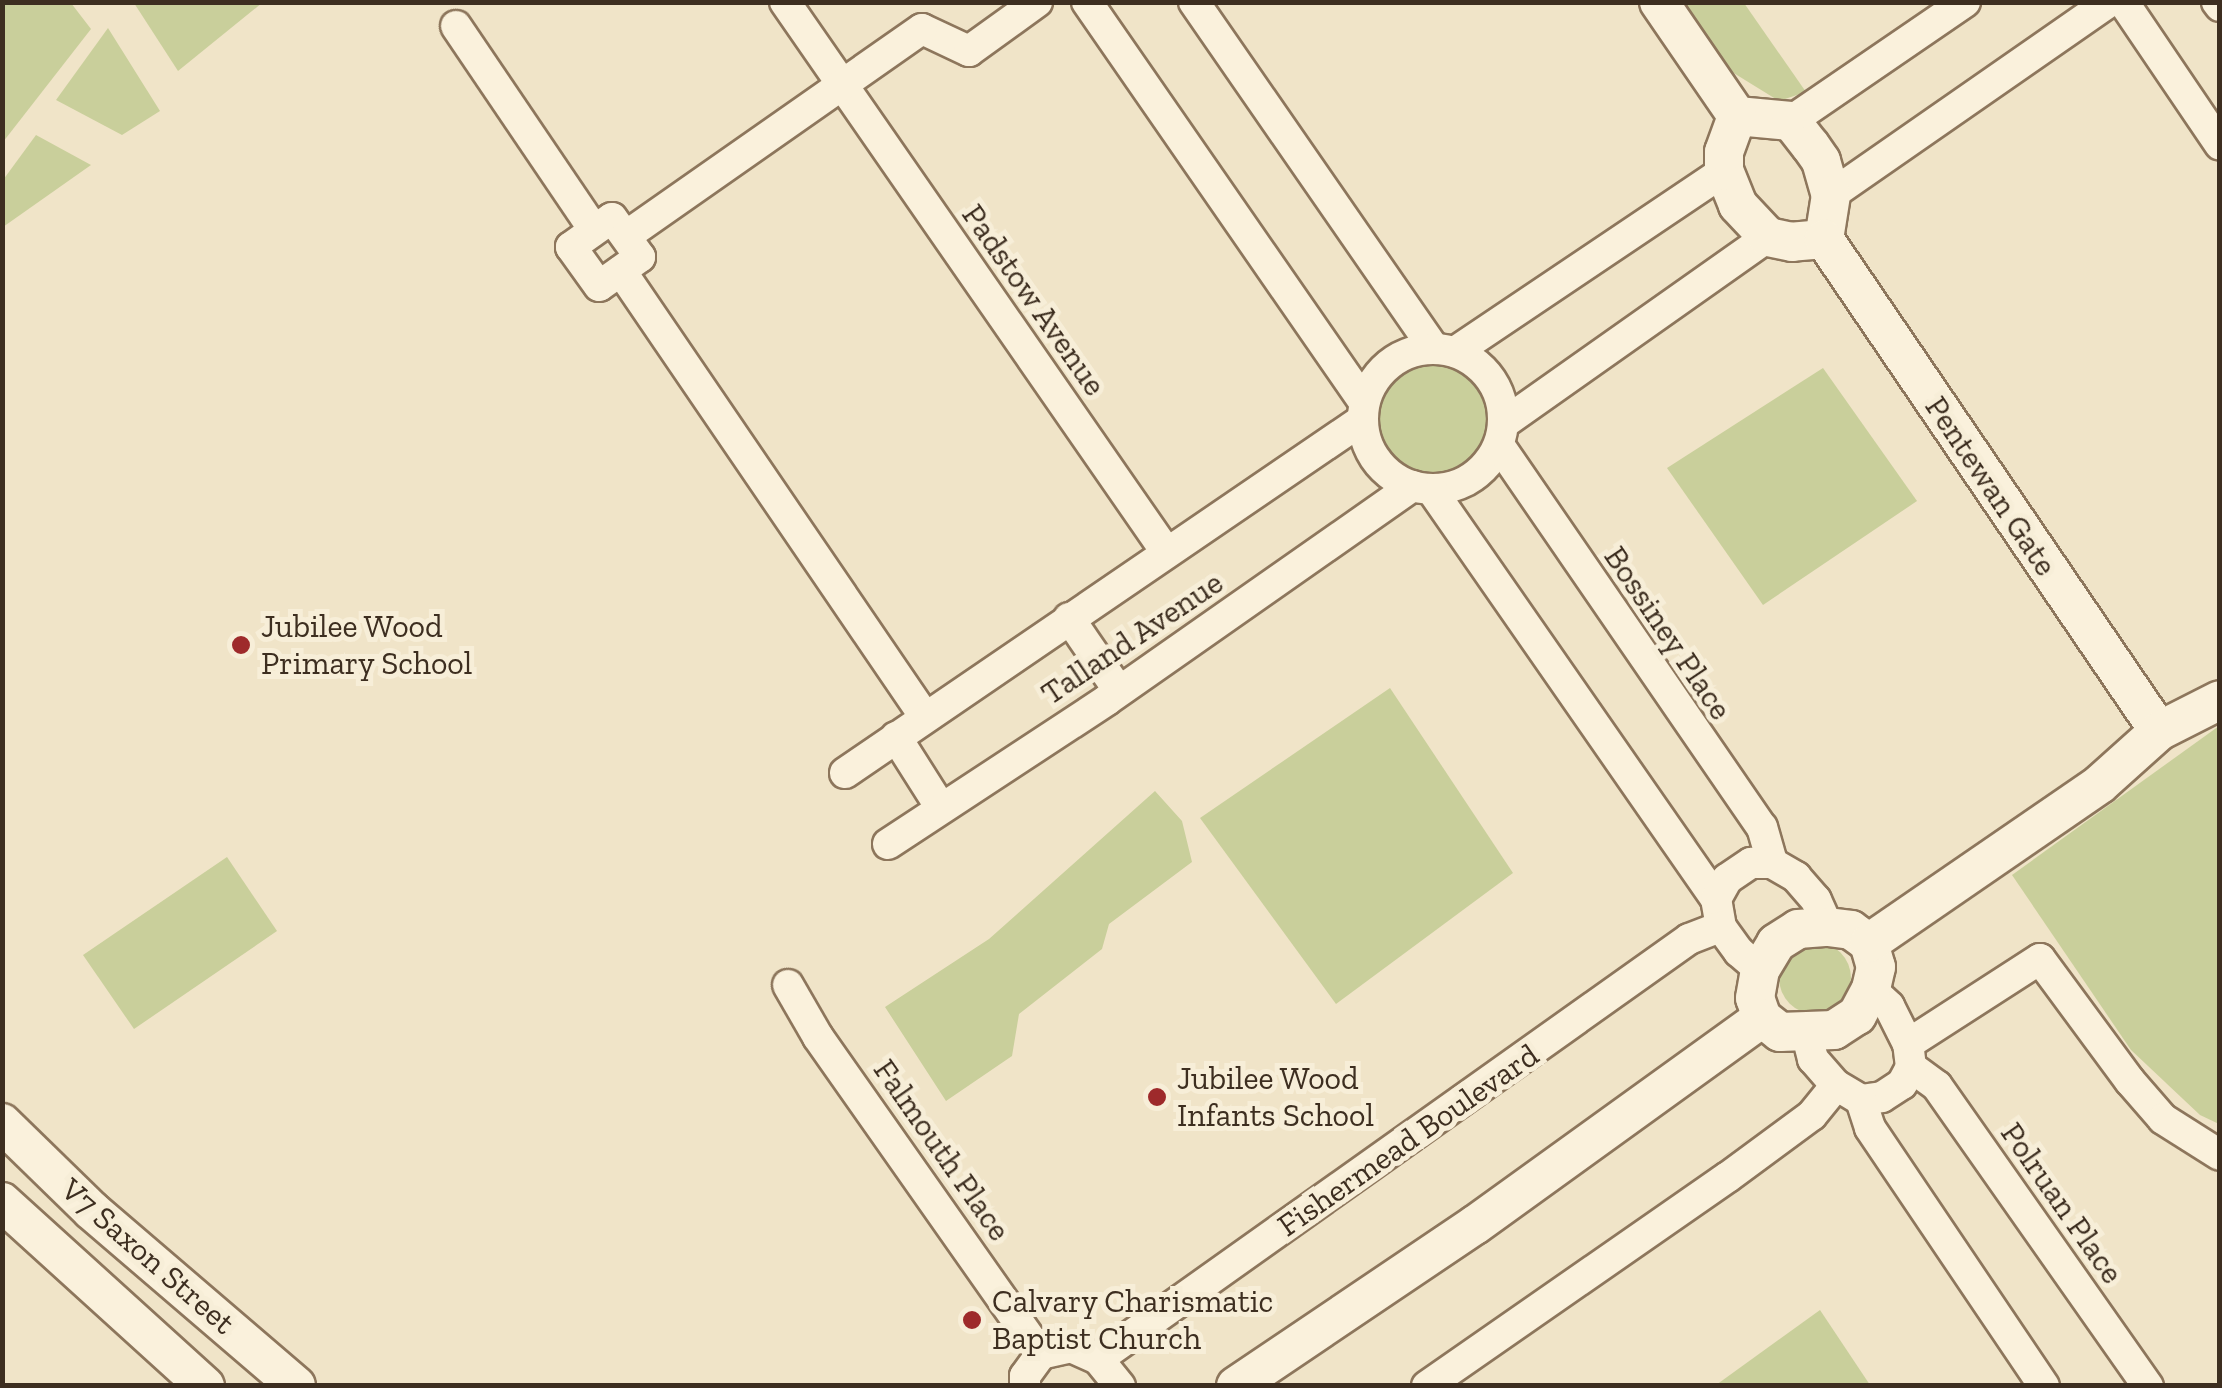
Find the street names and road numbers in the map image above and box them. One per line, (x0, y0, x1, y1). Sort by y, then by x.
street label: Padstow Avenue (953, 196, 1115, 404)
street label: Pentewan Gate (1917, 389, 2065, 583)
street label: Bossiney Place (1596, 539, 1740, 727)
street label: Talland Avenue (1034, 563, 1230, 713)
street label: Fishermead Boulevard (1270, 1035, 1546, 1245)
street label: Falmouth Place (865, 1052, 1019, 1248)
street label: Polruan Place (1993, 1115, 2131, 1291)
street label: V7 Saxon Street (53, 1170, 243, 1342)

